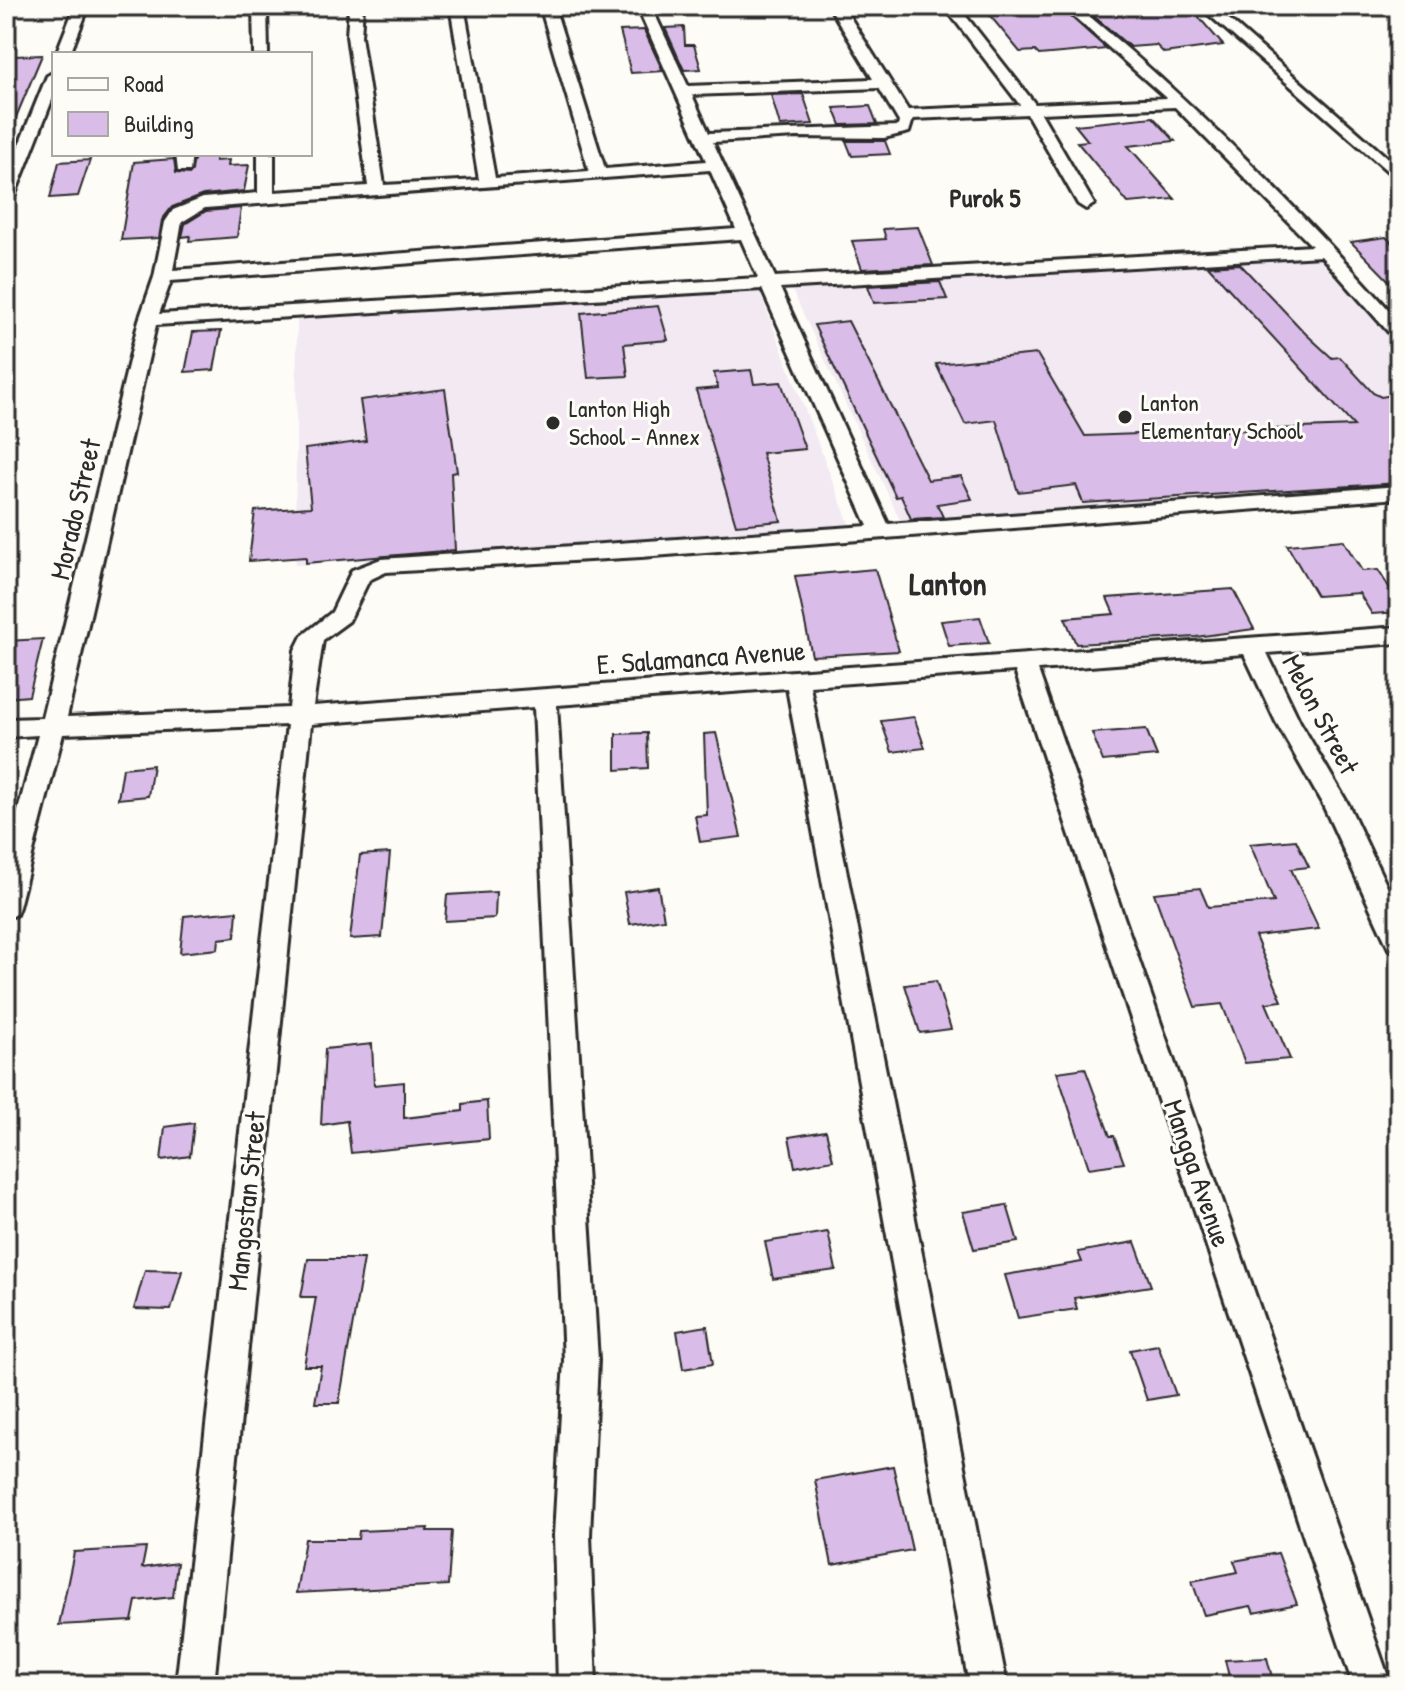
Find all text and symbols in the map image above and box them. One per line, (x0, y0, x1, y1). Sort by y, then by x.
legend (52, 52, 312, 156)
text: Road (124, 67, 163, 99)
text: Building (124, 107, 194, 139)
district label: Purok 5 (949, 180, 1021, 215)
place label: Lanton Elementary School (1141, 386, 1304, 446)
place label: Lanton High School – Annex (569, 392, 700, 452)
marker: Lanton Elementary School (1116, 408, 1134, 426)
marker: Lanton High School – Annex (544, 414, 562, 432)
street label: Morado Street (40, 434, 110, 583)
district label: Lanton (909, 562, 987, 605)
street label: E. Salamanca Avenue (595, 631, 807, 683)
street label: Melon Street (1274, 647, 1369, 781)
street label: Mangga Avenue (1155, 1094, 1241, 1252)
street label: Mangostan Street (218, 1109, 274, 1292)

